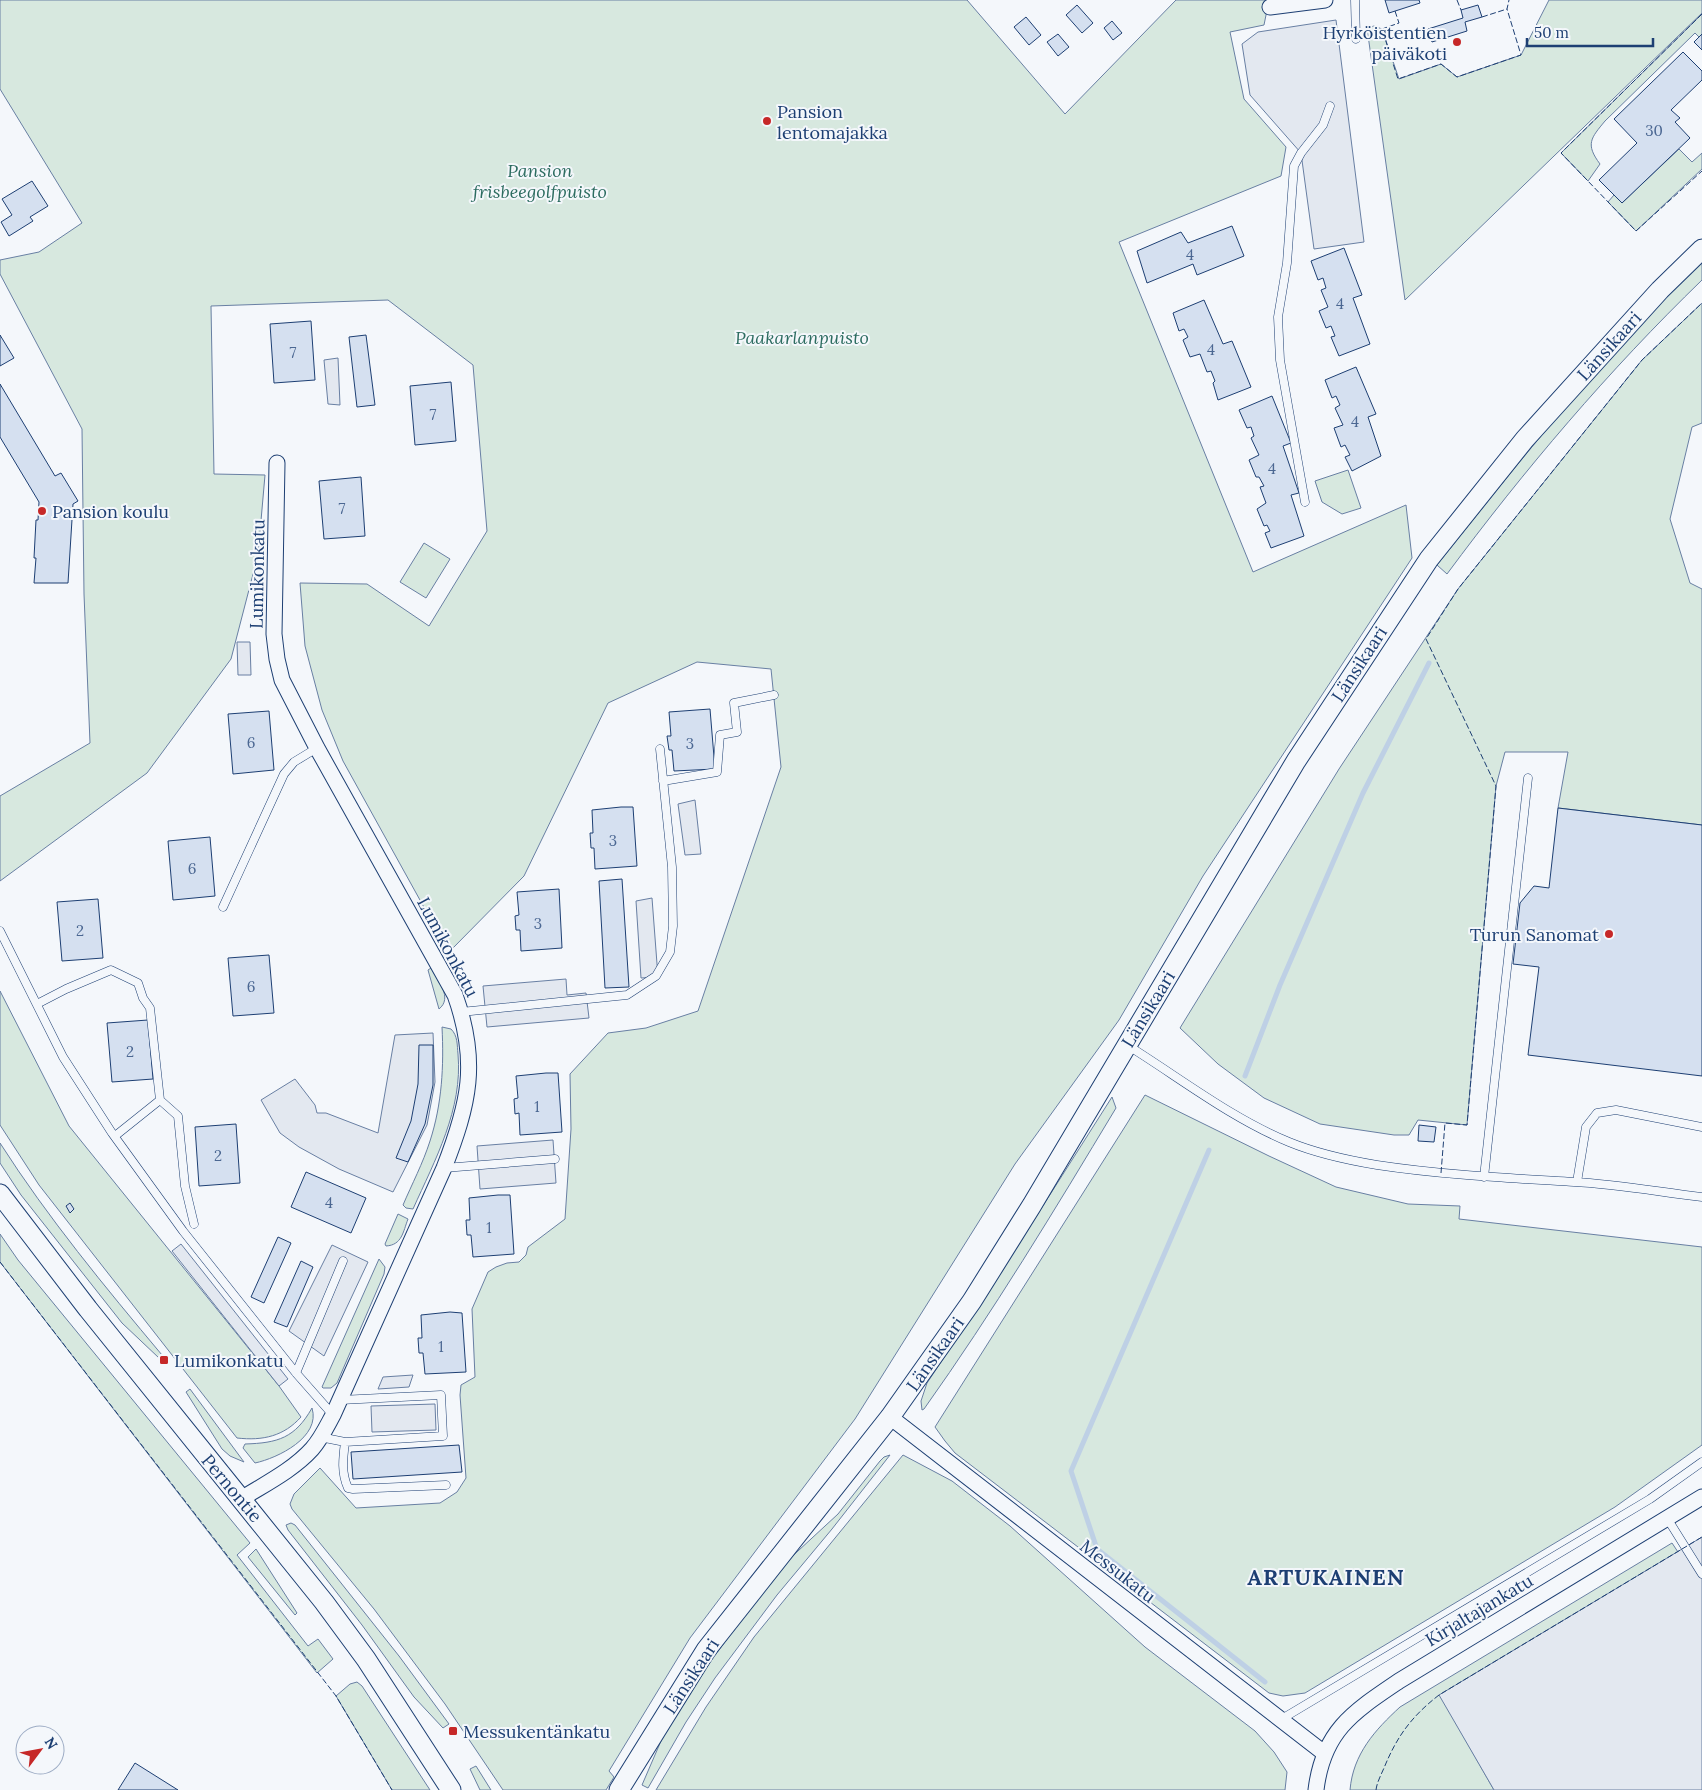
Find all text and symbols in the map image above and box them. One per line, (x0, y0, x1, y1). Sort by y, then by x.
scale bar (1527, 15, 1653, 47)
place label: Hyrköistentien päiväkoti (1322, 21, 1447, 65)
text: 50 m (1534, 23, 1569, 42)
marker: Hyrköistentien päiväkoti (1451, 36, 1463, 48)
place label: Pansion lentomajakka (777, 100, 888, 144)
marker: Pansion lentomajakka (761, 115, 773, 127)
house number: 30 (1645, 121, 1663, 140)
park label: Pansion frisbeegolfpuisto (470, 159, 607, 203)
house number: 4 (1186, 245, 1194, 264)
house number: 4 (1336, 294, 1344, 313)
street label: Länsikaari (1572, 307, 1646, 385)
park label: Paakarlanpuisto (735, 326, 869, 349)
house number: 4 (1207, 340, 1215, 359)
house number: 7 (290, 343, 297, 362)
house number: 7 (430, 405, 437, 424)
house number: 4 (1351, 412, 1359, 431)
house number: 4 (1268, 459, 1276, 478)
house number: 7 (339, 499, 346, 518)
place label: Pansion koulu (52, 500, 169, 523)
marker: Pansion koulu (36, 505, 48, 517)
street label: Lumikonkatu (245, 519, 269, 629)
street label: Länsikaari (1326, 622, 1392, 706)
house number: 6 (247, 733, 255, 752)
house number: 3 (686, 734, 694, 753)
house number: 3 (609, 831, 617, 850)
house number: 6 (188, 859, 196, 878)
street label: Lumikonkatu (412, 893, 484, 1001)
house number: 3 (534, 914, 542, 933)
house number: 2 (76, 921, 84, 940)
place label: Turun Sanomat (1470, 923, 1599, 946)
marker: Turun Sanomat (1603, 928, 1615, 940)
street label: Länsikaari (1116, 966, 1180, 1052)
house number: 6 (247, 977, 255, 996)
house number: 2 (126, 1042, 134, 1061)
house number: 1 (534, 1097, 540, 1116)
house number: 2 (214, 1146, 222, 1165)
house number: 4 (325, 1193, 333, 1212)
house number: 1 (486, 1218, 492, 1237)
street label: Länsikaari (901, 1312, 969, 1396)
house number: 1 (438, 1337, 444, 1356)
place label: Lumikonkatu (174, 1349, 284, 1372)
marker: Lumikonkatu (158, 1354, 170, 1366)
street label: Pernontie (197, 1449, 267, 1527)
street label: Messukatu (1075, 1534, 1161, 1608)
district label: ARTUKAINEN (1247, 1563, 1405, 1591)
street label: Kirjaltajankatu (1421, 1569, 1537, 1651)
street label: Länsikaari (658, 1634, 724, 1718)
place label: Messukentänkatu (463, 1720, 611, 1743)
north arrow (15, 1725, 65, 1775)
marker: Messukentänkatu (447, 1725, 459, 1737)
text: N (41, 1734, 62, 1753)

